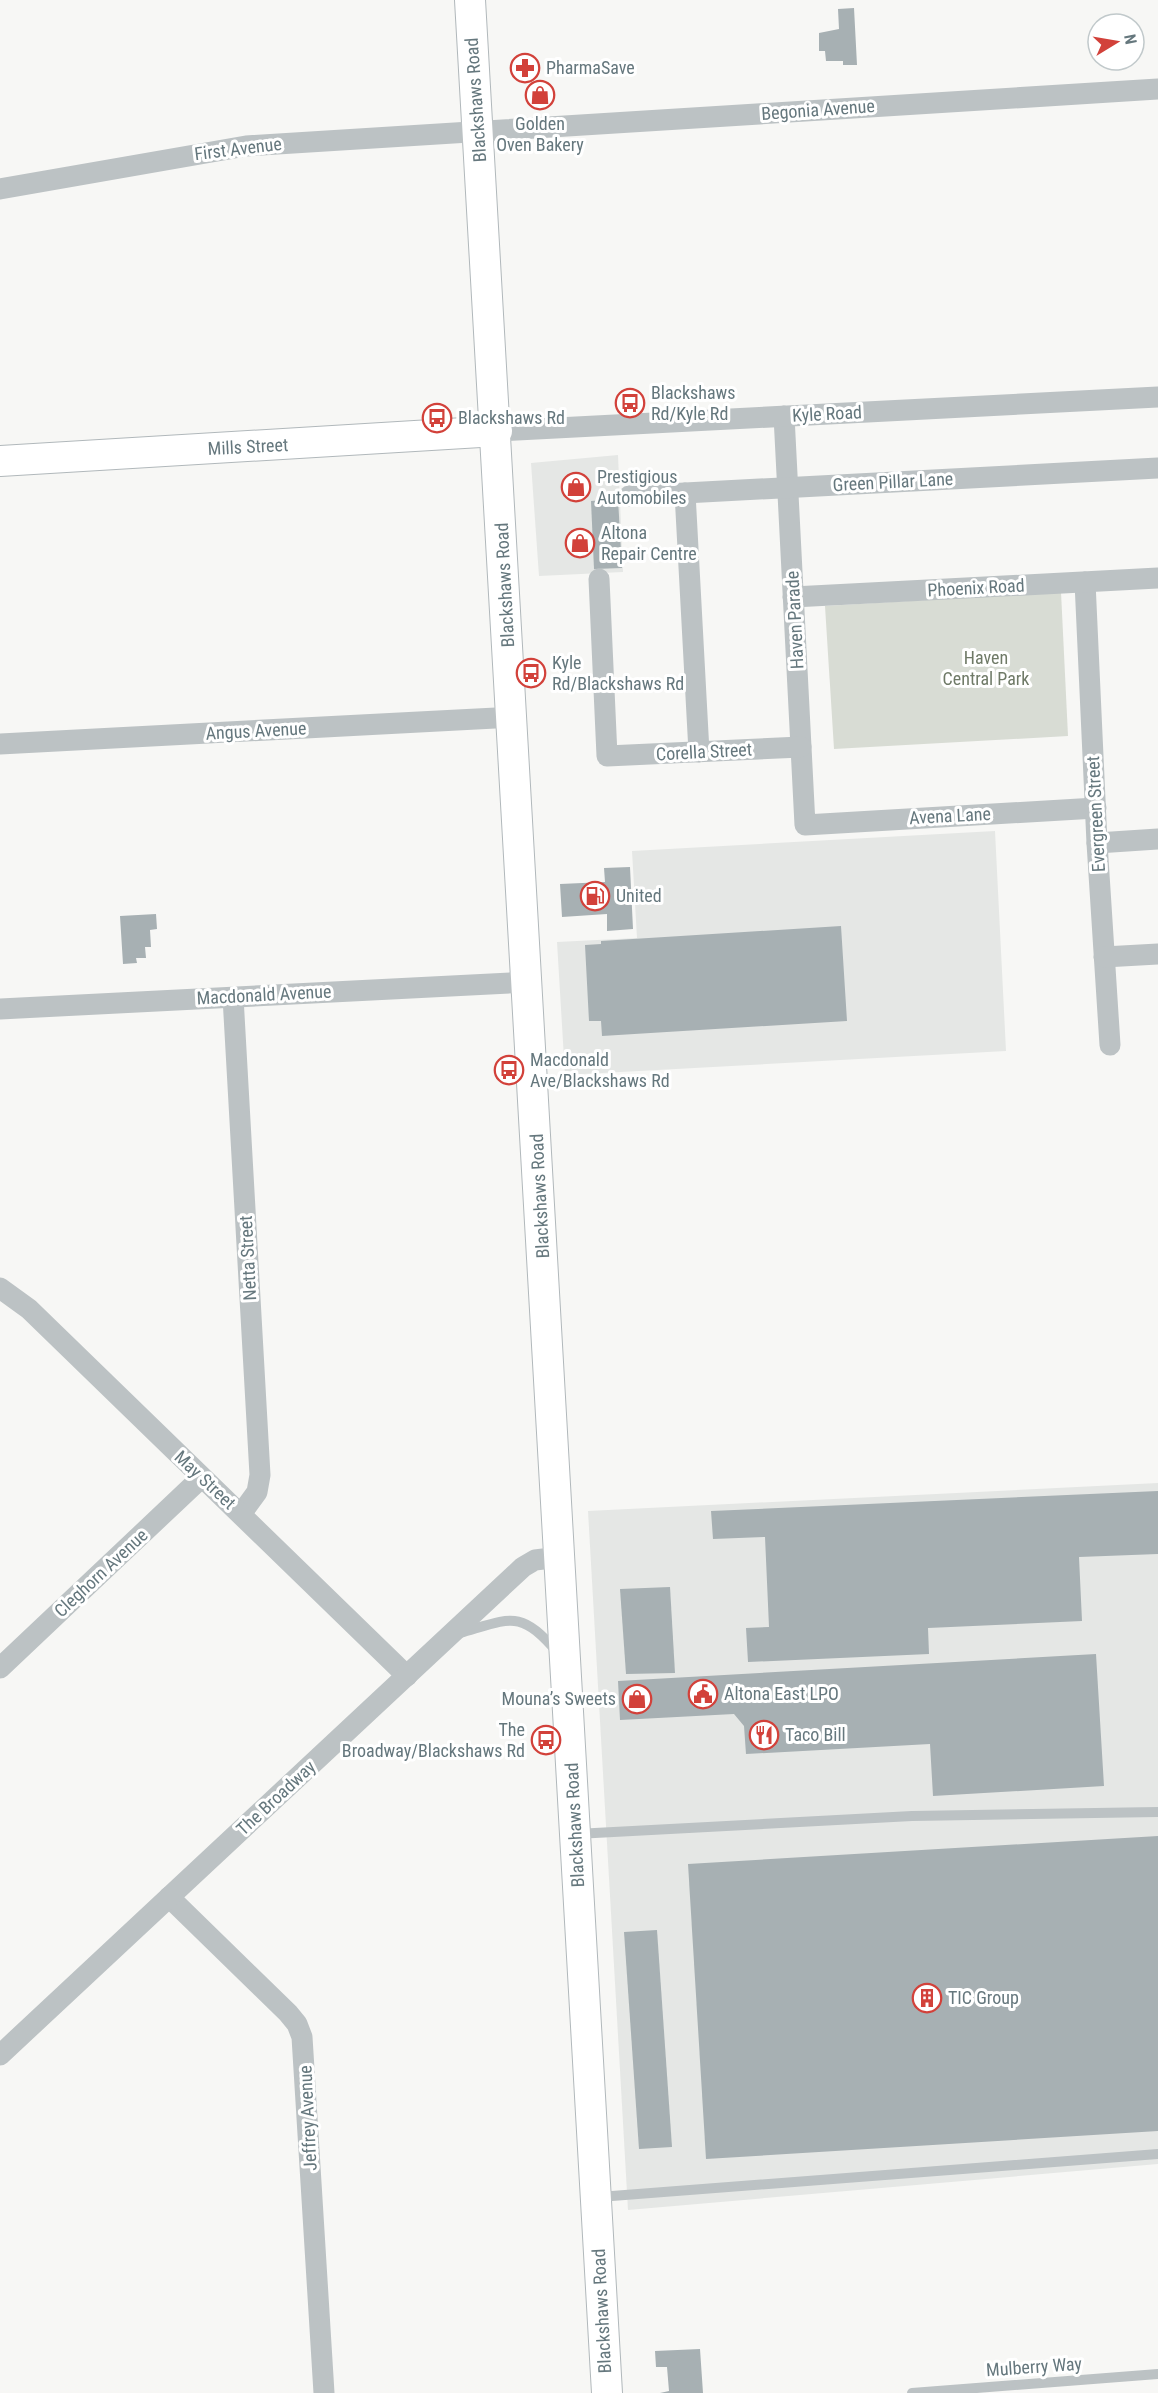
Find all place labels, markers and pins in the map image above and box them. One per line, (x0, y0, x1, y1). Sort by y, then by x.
pharmacy icon: PharmaSave (509, 52, 541, 84)
place label: PharmaSave (546, 57, 635, 78)
shop icon: Golden Oven Bakery (524, 79, 556, 111)
place label: Golden Oven Bakery (496, 113, 584, 155)
place label: Blackshaws Rd/Kyle Rd (651, 382, 735, 424)
bus stop icon: Blackshaws Rd/Kyle Rd (614, 387, 646, 419)
bus stop icon: Blackshaws Rd (421, 402, 453, 434)
place label: Blackshaws Rd (458, 407, 565, 428)
place label: Prestigious Automobiles (597, 466, 687, 508)
shop icon: Prestigious Automobiles (560, 471, 592, 503)
place label: Altona Repair Centre (601, 522, 697, 564)
shop icon: Altona Repair Centre (564, 527, 596, 559)
place label: Kyle Rd/Blackshaws Rd (552, 652, 684, 694)
bus stop icon: Kyle Rd/Blackshaws Rd (515, 657, 547, 689)
fuel station icon: United (579, 880, 611, 912)
place label: United (616, 885, 662, 906)
place label: Macdonald Ave/Blackshaws Rd (530, 1049, 670, 1091)
bus stop icon: Macdonald Ave/Blackshaws Rd (493, 1054, 525, 1086)
public building icon: Altona East LPO (687, 1678, 719, 1710)
shop icon: Mouna’s Sweets (621, 1683, 653, 1715)
place label: Altona East LPO (724, 1683, 839, 1704)
place label: Mouna’s Sweets (502, 1688, 616, 1709)
place label: The Broadway/Blackshaws Rd (342, 1719, 525, 1761)
restaurant icon: Taco Bill (748, 1719, 780, 1751)
bus stop icon: The Broadway/Blackshaws Rd (530, 1724, 562, 1756)
place label: Taco Bill (785, 1724, 846, 1745)
building icon: TIC Group (911, 1982, 943, 2014)
place label: TIC Group (948, 1987, 1019, 2008)

